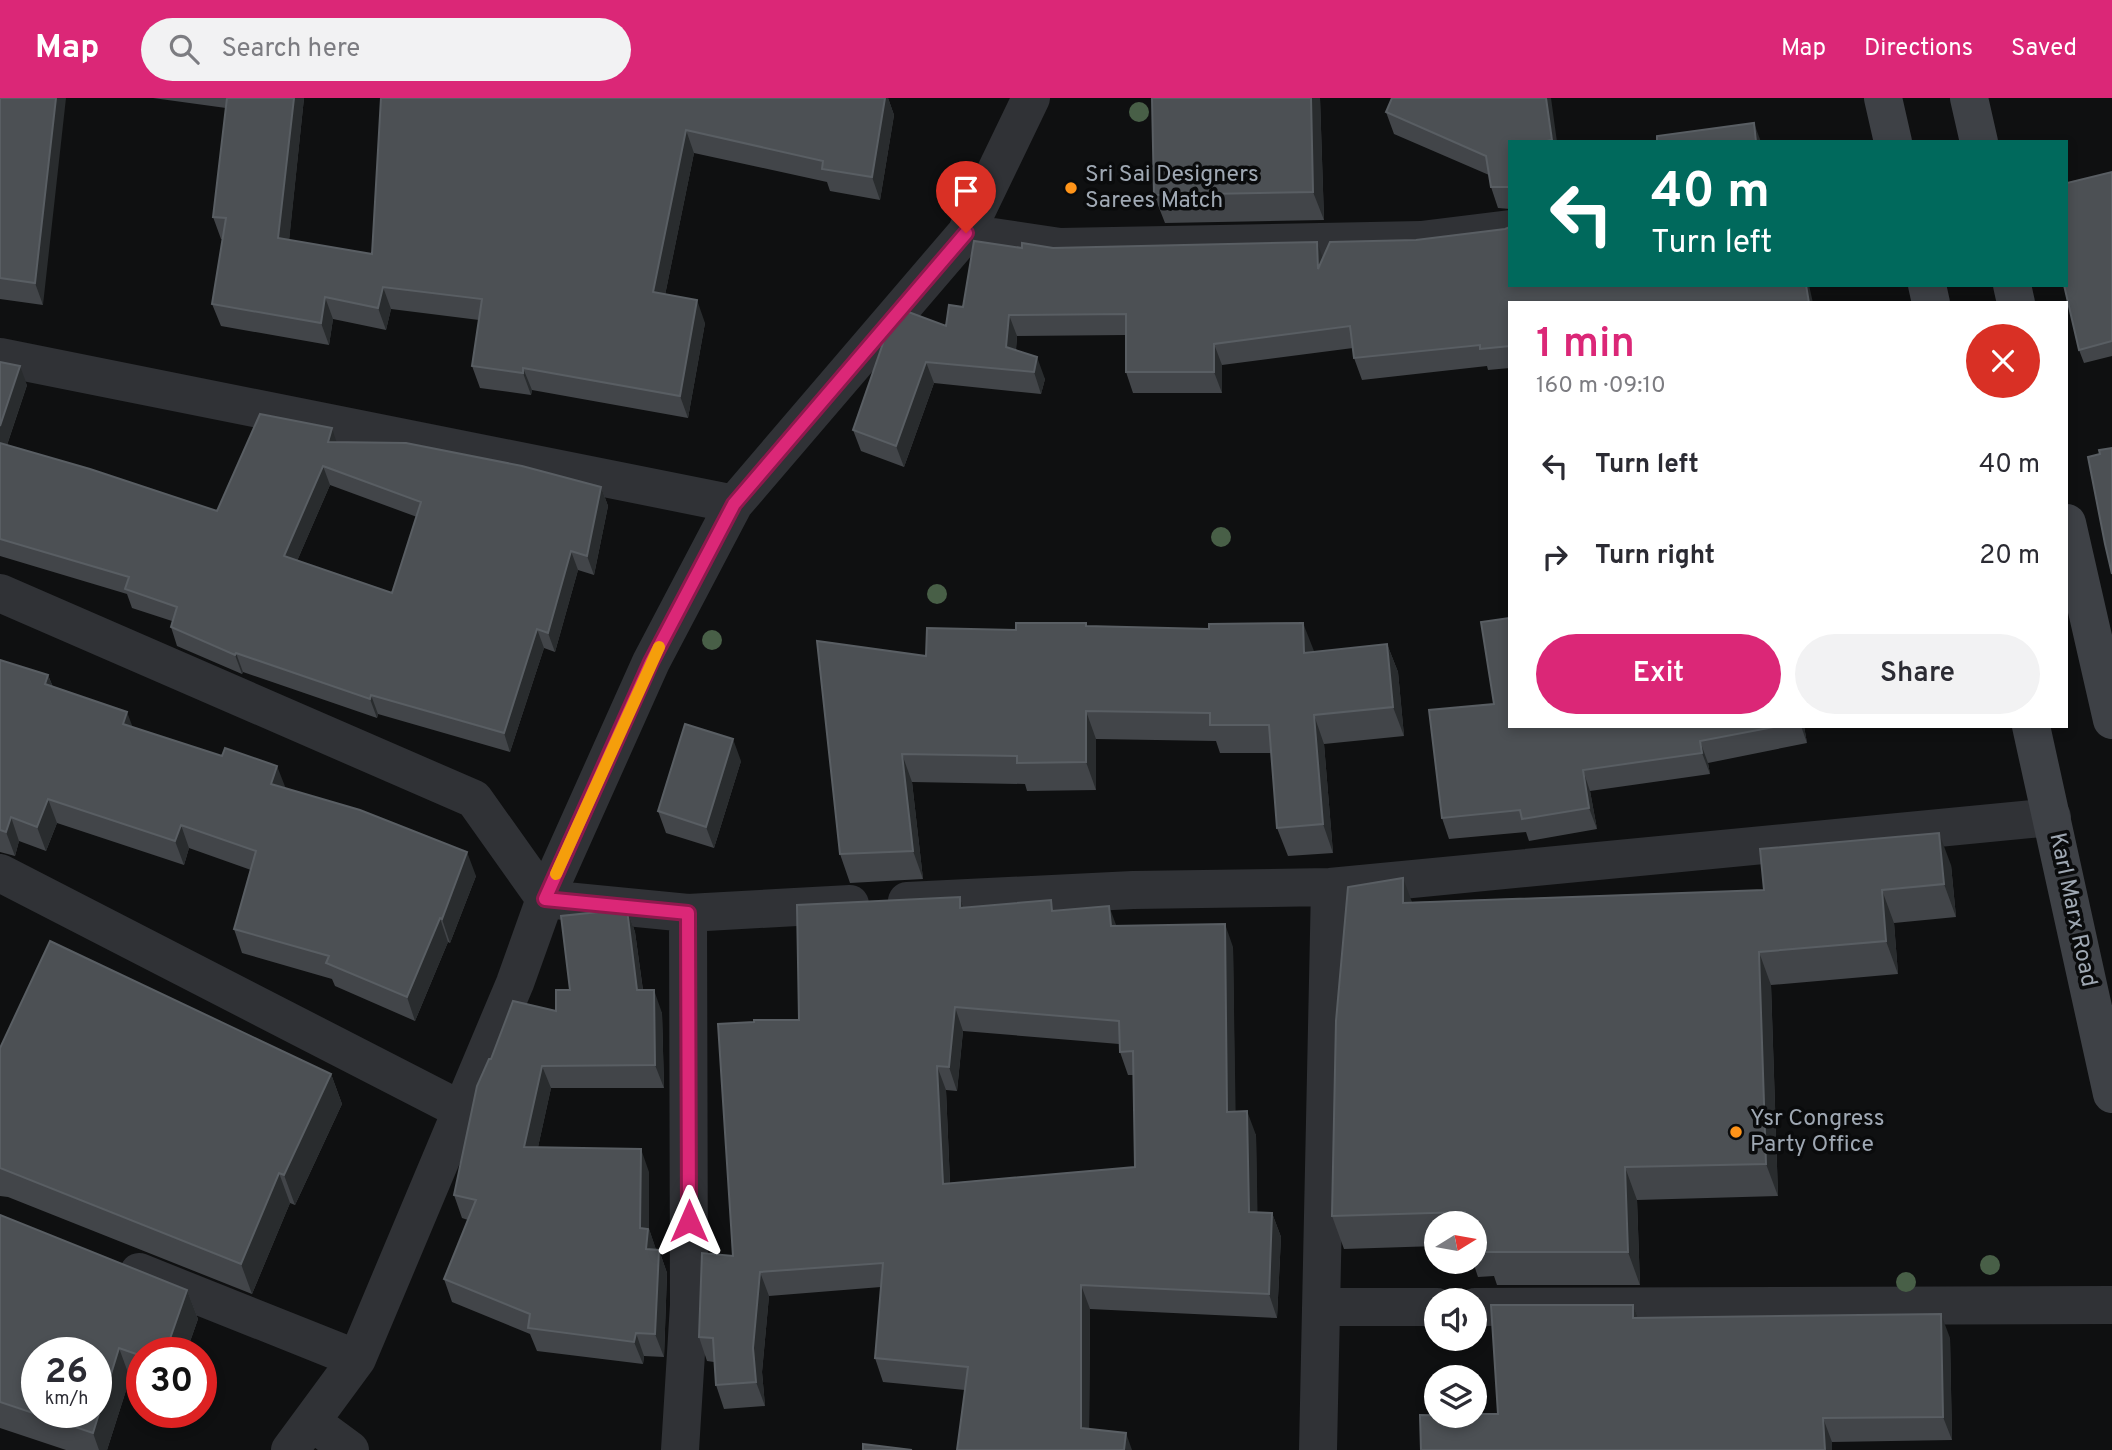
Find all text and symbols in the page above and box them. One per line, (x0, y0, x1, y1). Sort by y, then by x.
search box (141, 18, 631, 81)
text: Map (35, 28, 99, 70)
icon: search (165, 30, 203, 68)
text: Search here (221, 33, 360, 66)
text: Map (1781, 34, 1826, 64)
text: Directions (1864, 34, 1973, 64)
text: Saved (2011, 34, 2077, 64)
pin (936, 161, 996, 233)
place label: Sri Sai Designers Sarees Match (1085, 161, 1259, 216)
text: 40 m (1651, 163, 1770, 225)
icon: left (1536, 168, 1627, 259)
icon: arrive (947, 172, 985, 210)
marker: Sri Sai Designers Sarees Match (1063, 180, 1079, 196)
text: Turn left (1651, 224, 1772, 264)
text: 1 min (1536, 319, 1635, 372)
button: close (1966, 324, 2040, 398)
text: 160 m · 09:10 (1536, 372, 1666, 401)
icon: left (1536, 447, 1574, 485)
text: Turn left (1595, 449, 1699, 482)
text: 40 m (1979, 449, 2040, 482)
icon: right (1536, 538, 1574, 576)
text: Turn right (1595, 540, 1715, 573)
text: 20 m (1979, 540, 2040, 573)
button: Exit (1536, 634, 1781, 714)
button: Share (1795, 634, 2040, 714)
street label: Karl Marx Road (2042, 830, 2102, 990)
place label: Ysr Congress Party Office (1750, 1105, 1884, 1160)
marker: Ysr Congress Party Office (1728, 1124, 1744, 1140)
position arrow (652, 1184, 726, 1258)
north arrow (1424, 1211, 1488, 1274)
map controls (1424, 1211, 1487, 1428)
button: sound (1424, 1288, 1487, 1351)
speed limit sign: 30 (126, 1337, 217, 1428)
text: 26 (45, 1351, 88, 1395)
button: layers (1424, 1365, 1487, 1428)
text: km/h (45, 1388, 88, 1411)

